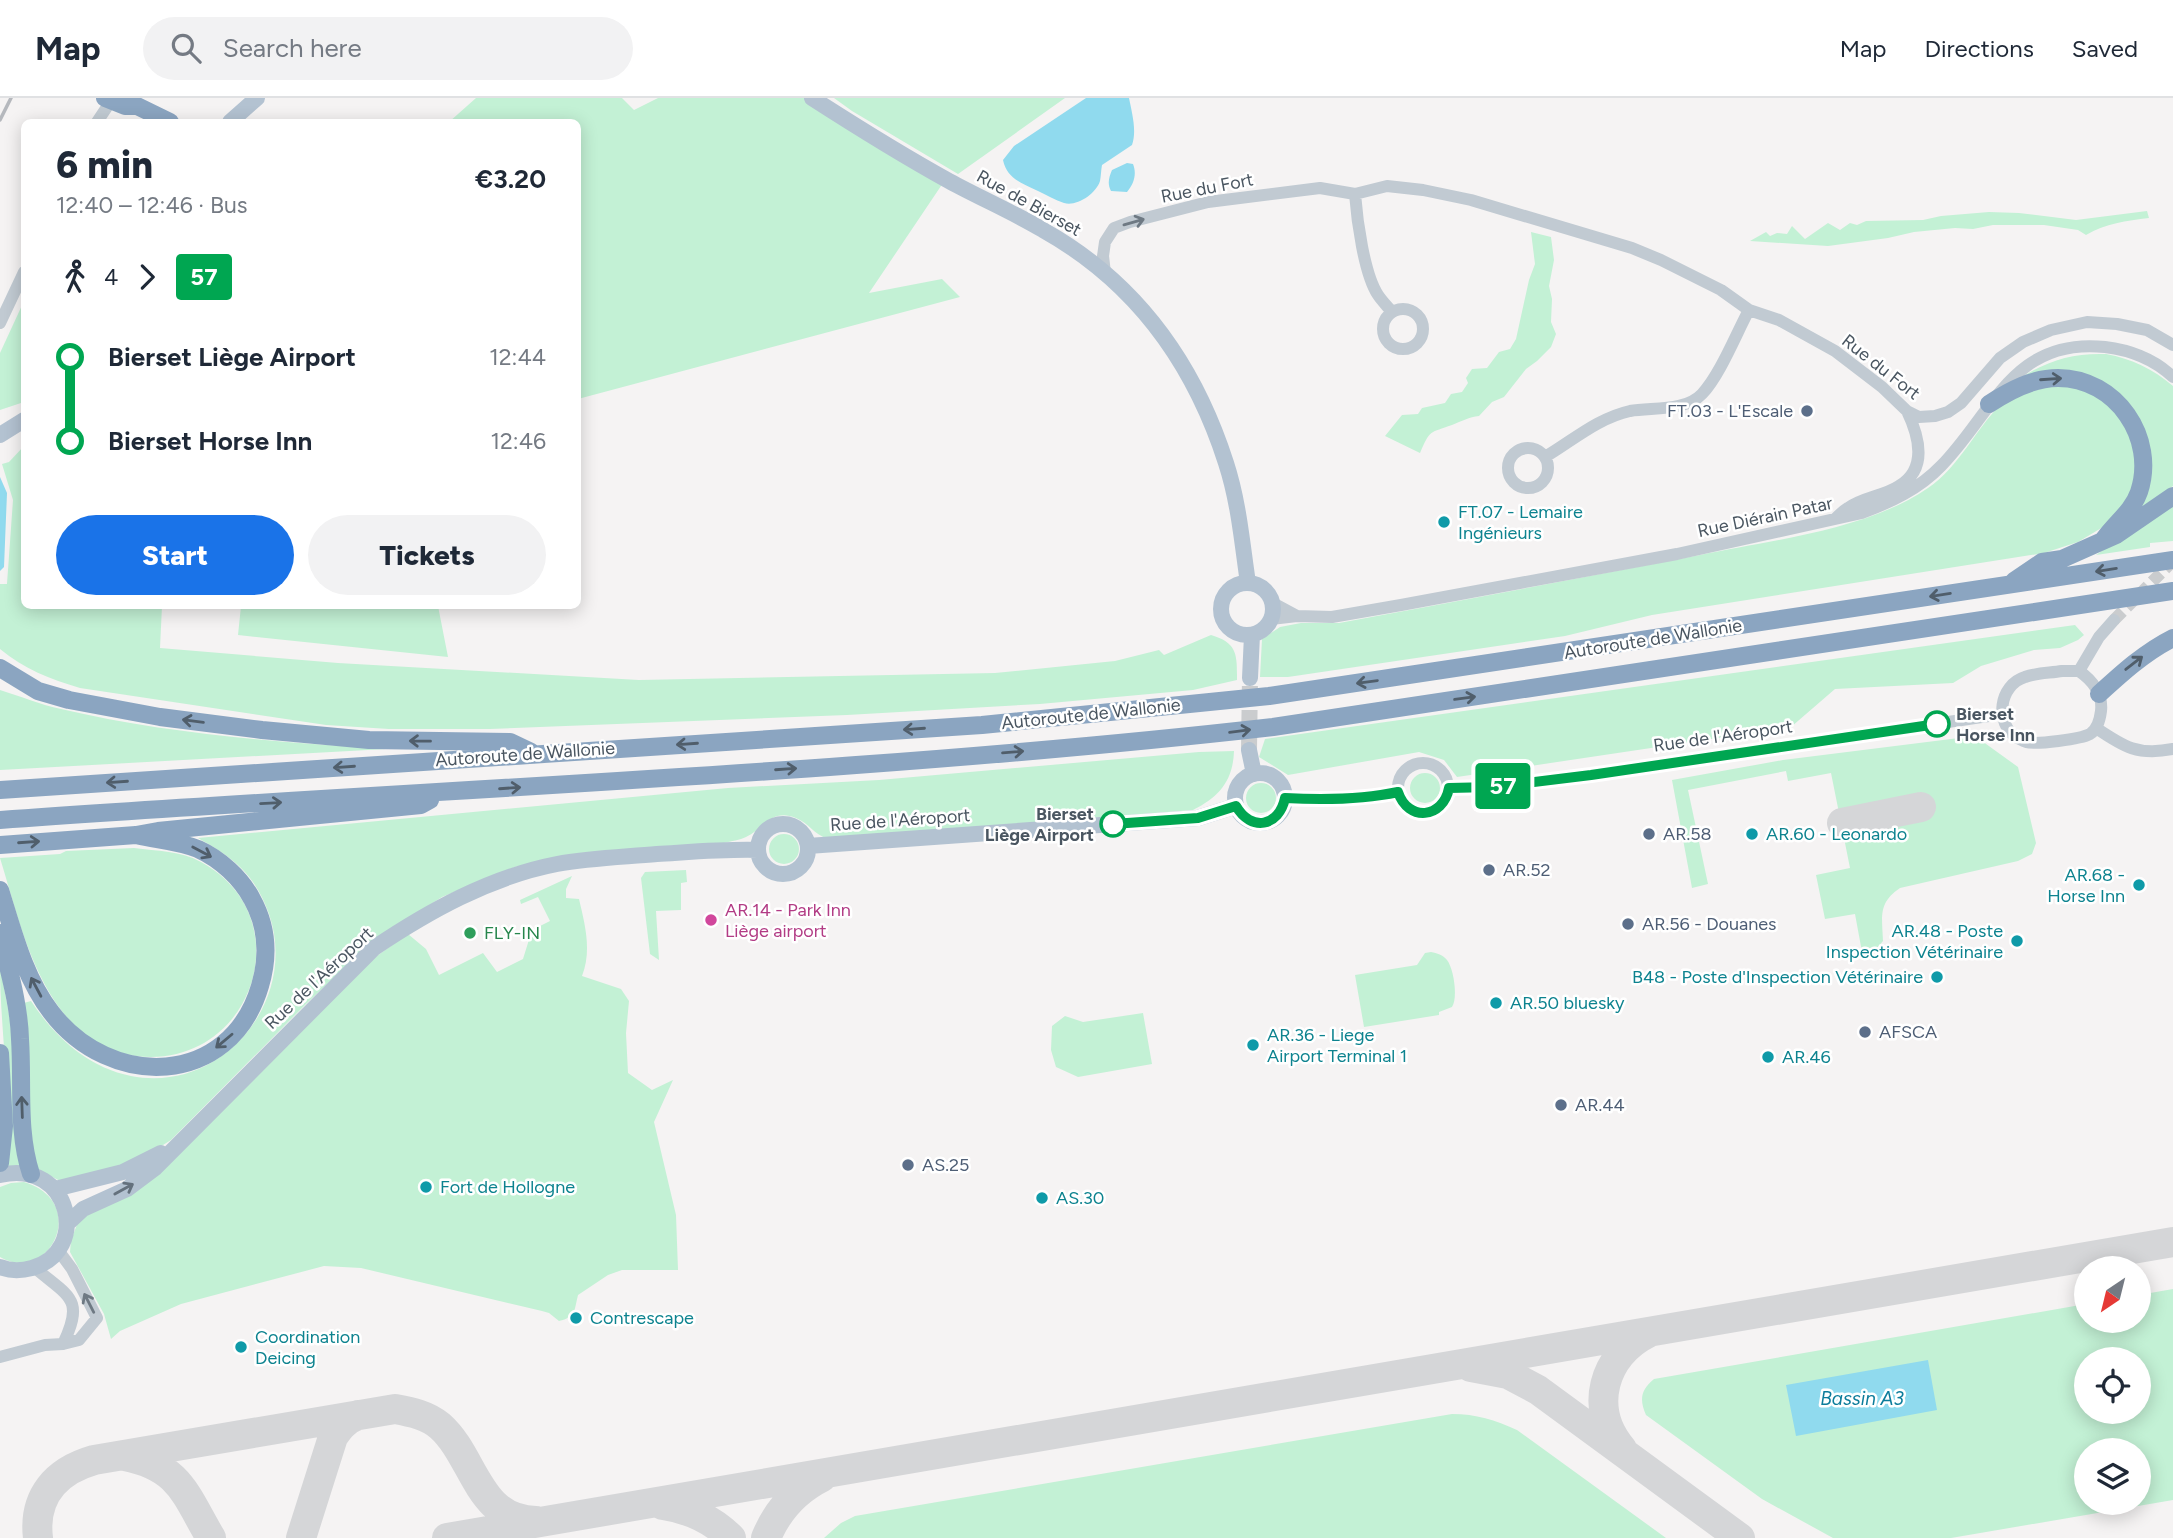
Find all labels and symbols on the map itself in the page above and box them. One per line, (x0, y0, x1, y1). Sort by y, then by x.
street label: Rue de Bierset (973, 165, 1085, 241)
street label: Rue du Fort (1159, 168, 1255, 208)
one-way arrow (1122, 214, 1144, 227)
street label: Rue du Fort (1837, 330, 1925, 405)
one-way arrow (2039, 372, 2062, 385)
place label: FT.03 - L'Escale (1667, 400, 1793, 422)
marker: FT.03 - L'Escale (1799, 403, 1815, 419)
street label: Rue Diérain Patar (1696, 492, 1834, 542)
place label: FT.07 - Lemaire Ingénieurs (1458, 501, 1583, 544)
marker: FT.07 - Lemaire Ingénieurs (1436, 514, 1452, 530)
one-way arrow (2095, 564, 2117, 577)
one-way arrow (1929, 589, 1952, 602)
street label: Autoroute de Wallonie (1562, 614, 1744, 664)
one-way arrow (2124, 656, 2142, 671)
one-way arrow (1356, 676, 1379, 689)
one-way arrow (1453, 691, 1476, 704)
street label: Autoroute de Wallonie (1000, 694, 1182, 734)
place label: Bierset Horse Inn (1956, 703, 2035, 746)
marker: Bierset Horse Inn (1924, 711, 1950, 737)
one-way arrow (182, 715, 205, 728)
street label: Rue de l'Aéroport (1652, 715, 1794, 757)
one-way arrow (904, 723, 926, 736)
one-way arrow (1228, 724, 1250, 737)
one-way arrow (408, 734, 431, 747)
street label: Autoroute de Wallonie (434, 737, 616, 771)
one-way arrow (676, 737, 699, 750)
one-way arrow (1001, 745, 1024, 758)
one-way arrow (333, 761, 356, 774)
one-way arrow (775, 762, 797, 775)
line badge: 57 (1472, 763, 1534, 809)
one-way arrow (106, 776, 129, 789)
one-way arrow (498, 781, 521, 794)
one-way arrow (259, 796, 282, 809)
place label: Bierset Liège Airport (985, 803, 1094, 846)
street label: Rue de l'Aéroport (829, 804, 971, 836)
marker: Bierset Liège Airport (1100, 811, 1126, 837)
place label: AR.58 (1663, 823, 1712, 845)
place label: AR.60 - Leonardo (1766, 823, 1907, 845)
marker: AR.58 (1641, 826, 1657, 842)
marker: AR.60 - Leonardo (1744, 826, 1760, 842)
one-way arrow (18, 835, 40, 848)
one-way arrow (191, 846, 212, 859)
place label: AR.52 (1503, 859, 1551, 881)
marker: AR.52 (1481, 862, 1497, 878)
place label: AR.68 - Horse Inn (2047, 864, 2125, 907)
marker: AR.68 - Horse Inn (2131, 877, 2147, 893)
place label: AR.14 - Park Inn Liège airport (725, 899, 851, 942)
marker: AR.14 - Park Inn Liège airport (703, 912, 719, 928)
place label: AR.56 - Douanes (1642, 913, 1776, 935)
marker: AR.56 - Douanes (1620, 916, 1636, 932)
place label: AR.48 - Poste Inspection Vétérinaire (1826, 920, 2003, 963)
street label: Rue de l'Aéroport (260, 922, 378, 1034)
place label: FLY-IN (484, 922, 540, 944)
marker: FLY-IN (462, 925, 478, 941)
marker: AR.48 - Poste Inspection Vétérinaire (2009, 933, 2025, 949)
place label: B48 - Poste d'Inspection Vétérinaire (1632, 966, 1923, 988)
marker: B48 - Poste d'Inspection Vétérinaire (1929, 969, 1945, 985)
one-way arrow (29, 977, 42, 998)
place label: AR.50 bluesky (1510, 992, 1625, 1014)
marker: AR.50 bluesky (1488, 995, 1504, 1011)
place label: AFSCA (1879, 1021, 1937, 1043)
place label: AR.36 - Liege Airport Terminal 1 (1267, 1024, 1407, 1067)
marker: AFSCA (1857, 1024, 1873, 1040)
one-way arrow (215, 1033, 233, 1049)
marker: AR.36 - Liege Airport Terminal 1 (1245, 1037, 1261, 1053)
place label: AR.46 (1782, 1046, 1831, 1068)
marker: AR.46 (1760, 1049, 1776, 1065)
place label: AR.44 (1575, 1094, 1625, 1116)
one-way arrow (16, 1096, 29, 1119)
marker: AR.44 (1553, 1097, 1569, 1113)
place label: AS.25 (922, 1154, 969, 1176)
marker: AS.25 (900, 1157, 916, 1173)
place label: Fort de Hollogne (440, 1176, 575, 1198)
marker: Fort de Hollogne (418, 1179, 434, 1195)
one-way arrow (113, 1182, 134, 1195)
place label: AS.30 (1056, 1187, 1104, 1209)
marker: AS.30 (1034, 1190, 1050, 1206)
north arrow (2074, 1256, 2151, 1334)
one-way arrow (82, 1293, 96, 1314)
place label: Contrescape (590, 1307, 694, 1329)
marker: Contrescape (568, 1310, 584, 1326)
place label: Coordination Deicing (255, 1326, 360, 1369)
marker: Coordination Deicing (233, 1339, 249, 1355)
water label: Bassin A3 (1820, 1387, 1904, 1410)

